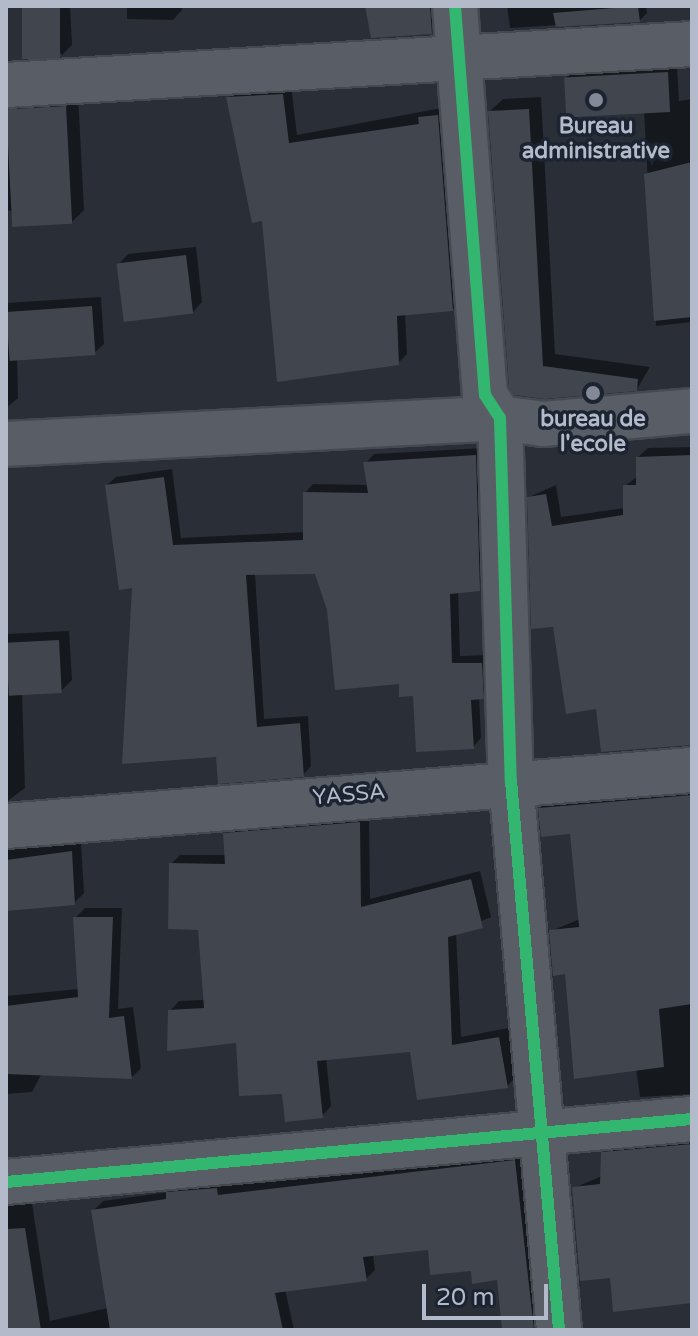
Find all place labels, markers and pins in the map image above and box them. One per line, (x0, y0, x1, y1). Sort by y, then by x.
marker: Bureau administrative (587, 91, 605, 109)
place label: Bureau administrative (522, 113, 670, 164)
marker: bureau de l'ecole (584, 384, 602, 402)
place label: bureau de l'ecole (540, 406, 646, 458)

